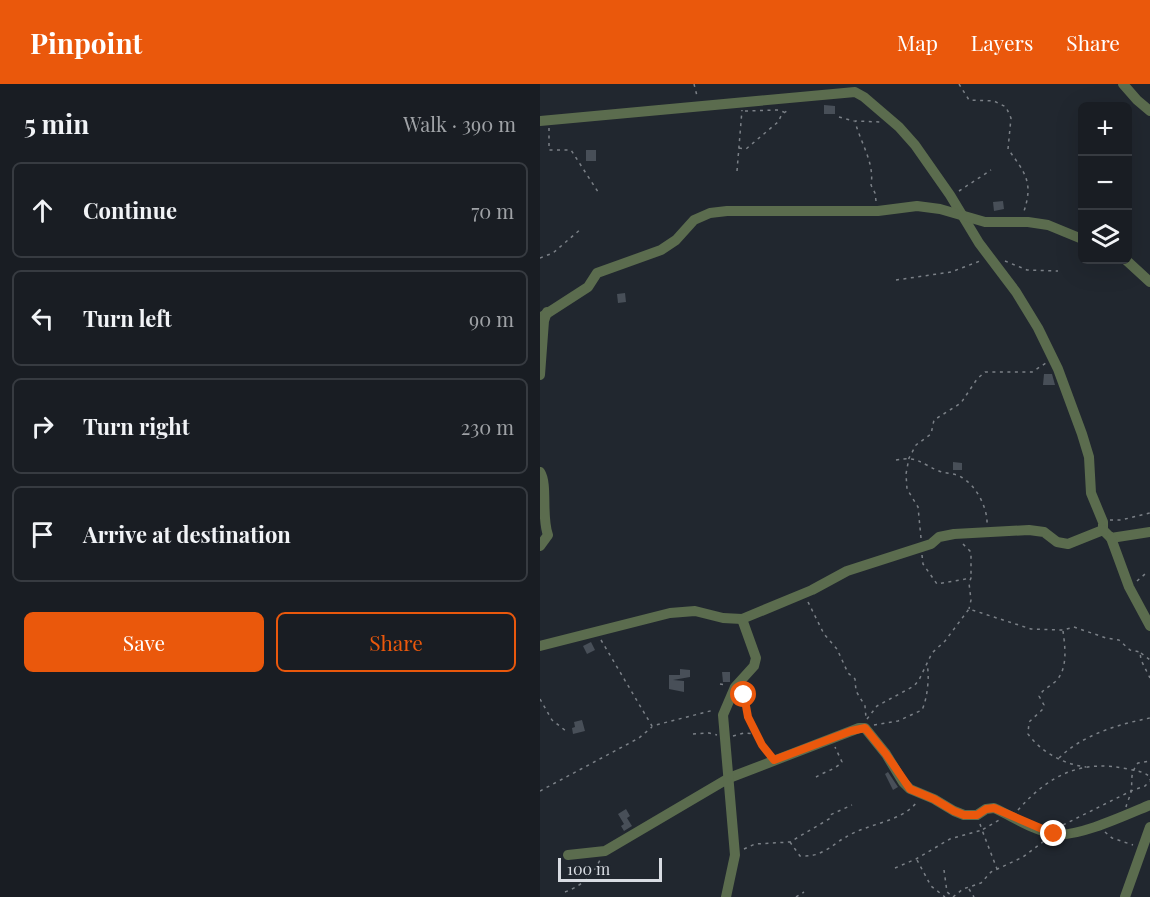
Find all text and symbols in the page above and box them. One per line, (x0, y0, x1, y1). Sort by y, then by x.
text: Pinpoint (30, 24, 142, 61)
text: Map (897, 28, 938, 56)
text: Layers (971, 28, 1033, 56)
text: Share (1066, 28, 1120, 56)
map controls (1078, 102, 1132, 264)
button: + (1078, 102, 1132, 156)
text: 5 min (24, 106, 89, 141)
text: Walk · 390 m (403, 110, 516, 137)
button: − (1078, 156, 1132, 210)
icon: ahead (26, 194, 59, 227)
text: Continue (83, 195, 177, 225)
text: 70 m (471, 197, 514, 224)
button: layers (1078, 210, 1132, 264)
icon: left (26, 302, 59, 335)
text: Turn left (83, 303, 172, 333)
text: 90 m (469, 305, 514, 332)
icon: right (26, 410, 59, 443)
text: Turn right (83, 411, 189, 441)
text: 230 m (461, 413, 514, 440)
icon: arrive (26, 518, 59, 551)
text: Arrive at destination (83, 519, 291, 549)
button: Save (24, 612, 264, 672)
button: Share (276, 612, 516, 672)
route start (730, 681, 756, 707)
route end (1040, 820, 1066, 846)
scale bar (558, 855, 662, 882)
text: 100 m (567, 858, 610, 879)

